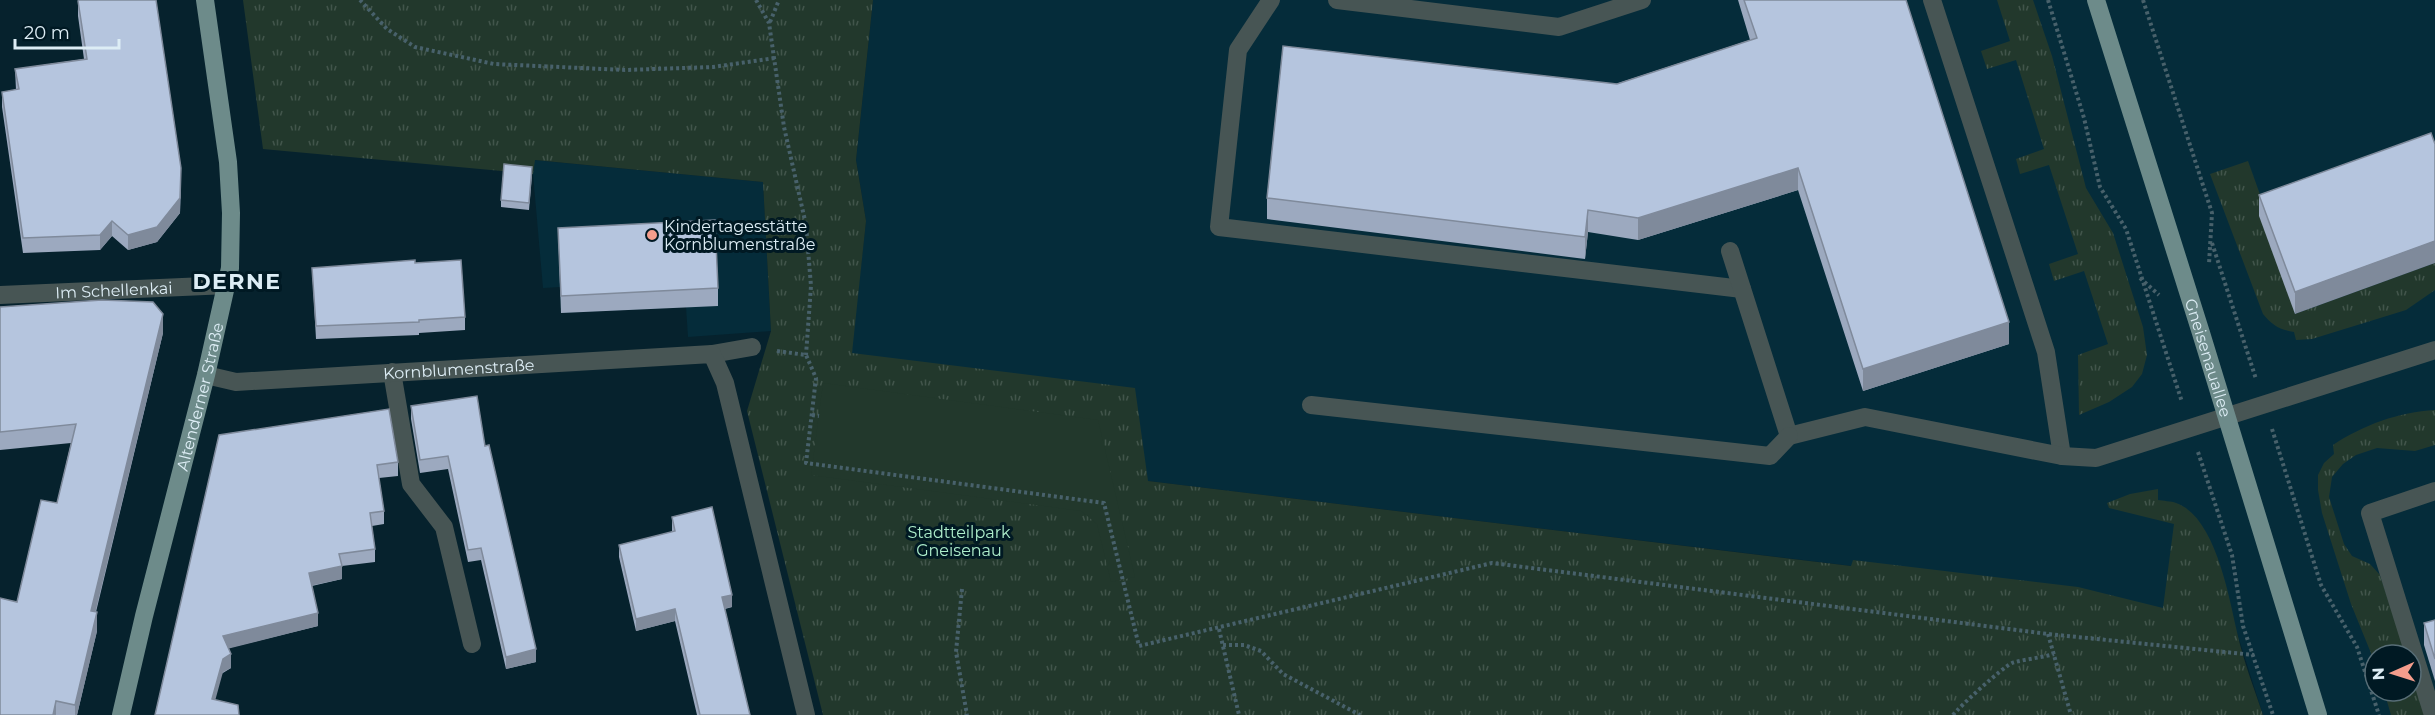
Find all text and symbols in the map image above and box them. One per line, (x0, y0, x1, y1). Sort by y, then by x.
scale bar (15, 12, 118, 50)
text: 20 m (24, 22, 70, 44)
place label: Kindertagesstätte Kornblumenstraße (664, 217, 815, 254)
marker: Kindertagesstätte Kornblumenstraße (645, 228, 659, 242)
district label: DERNE (192, 268, 282, 295)
street label: Im Schellenkai (55, 278, 173, 303)
street label: Gneisenauallee (2181, 296, 2235, 420)
street label: Altenderner Straße (173, 321, 227, 473)
street label: Kornblumenstraße (383, 355, 535, 383)
park label: Stadtteilpark Gneisenau (908, 523, 1011, 560)
north arrow (2363, 643, 2423, 703)
text: N (2369, 667, 2388, 681)

